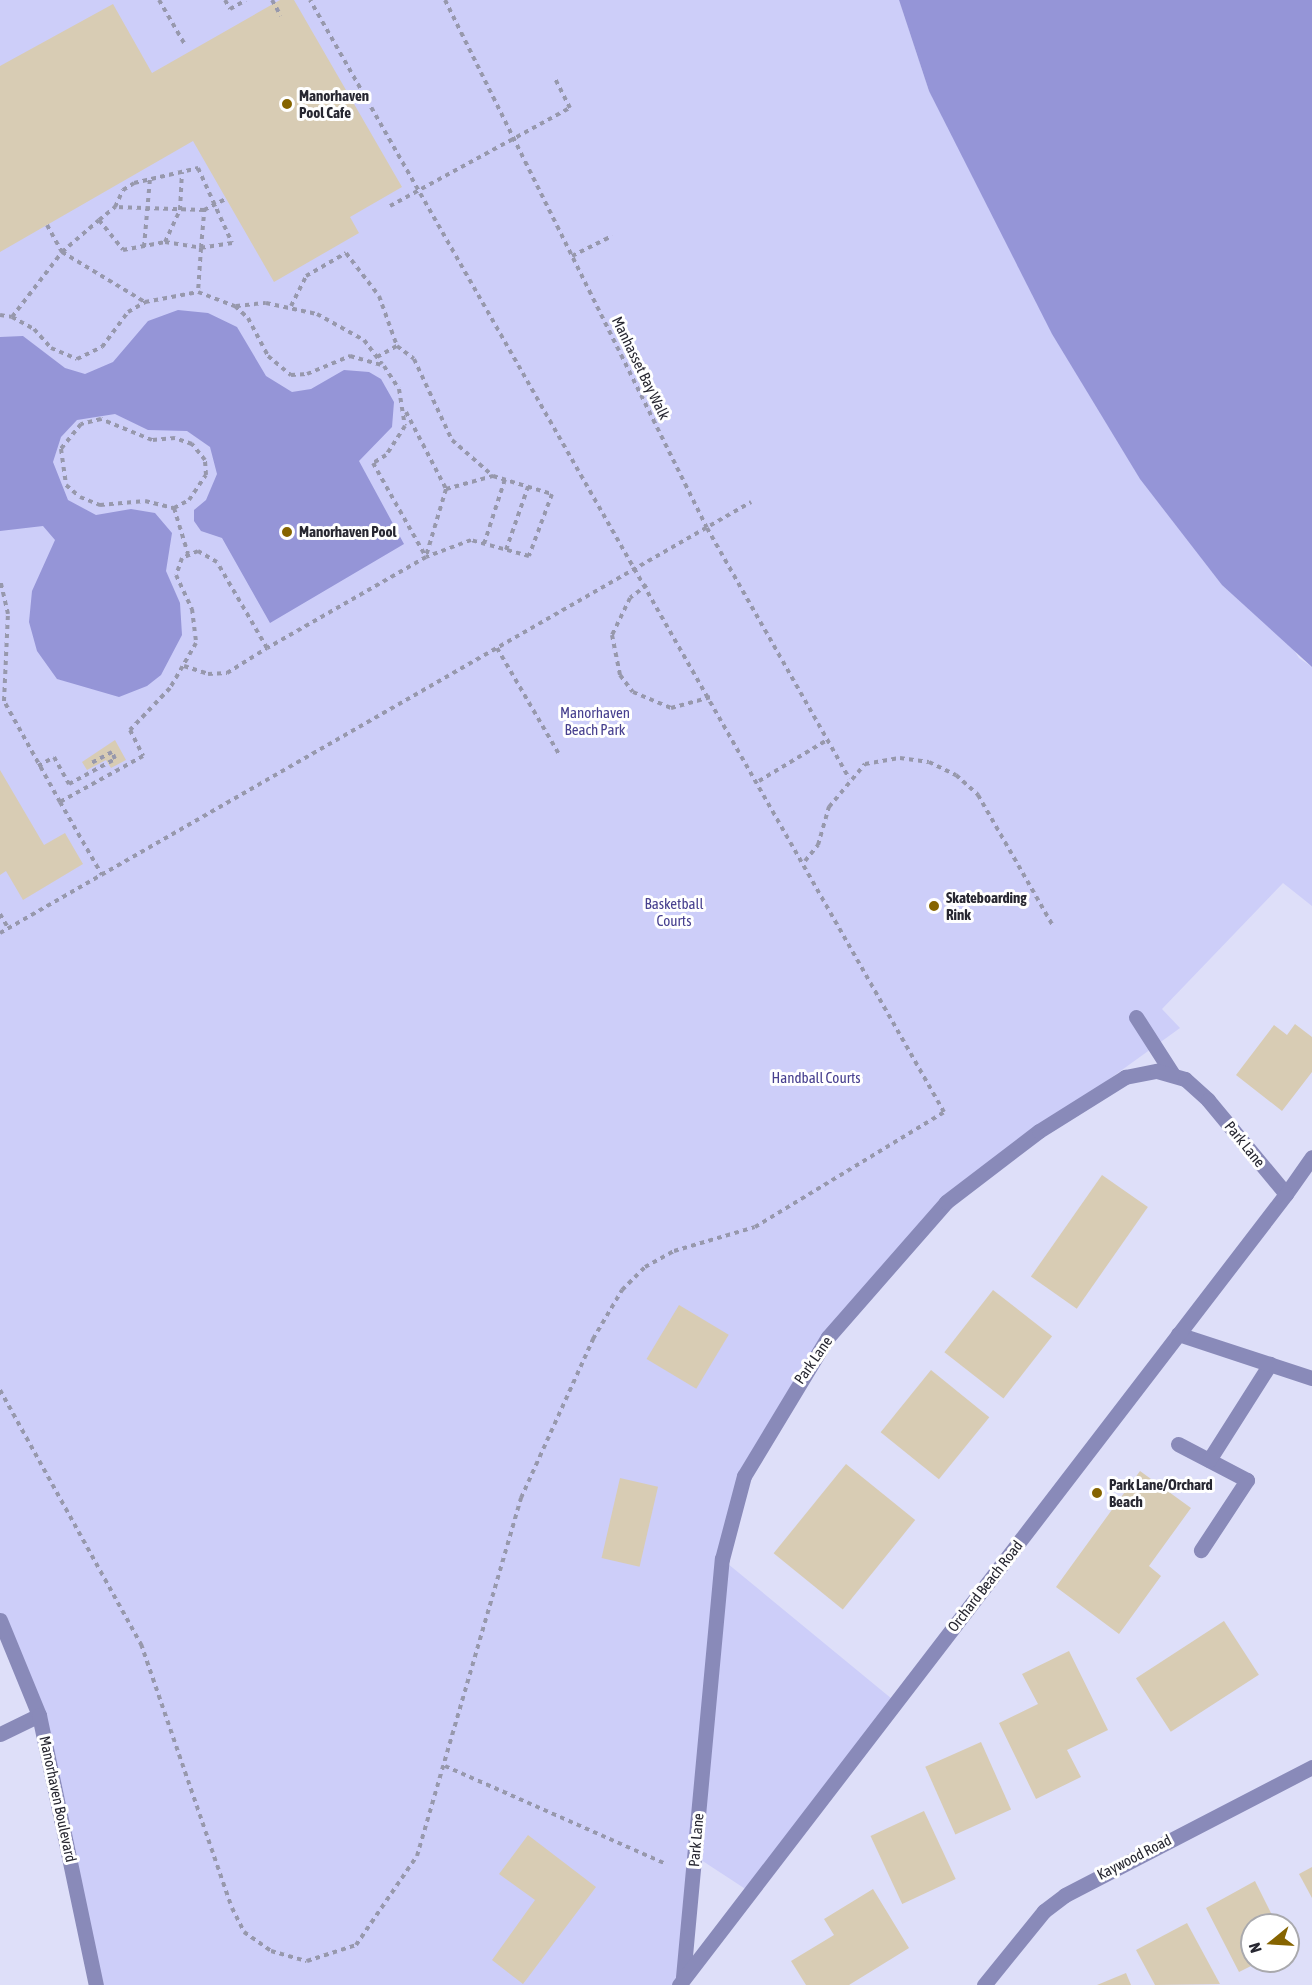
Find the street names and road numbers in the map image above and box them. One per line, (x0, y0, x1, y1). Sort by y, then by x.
street label: Manhasset Bay Walk (608, 313, 674, 423)
street label: Park Lane (1221, 1117, 1269, 1171)
street label: Park Lane (790, 1333, 836, 1387)
street label: Orchard Beach Road (944, 1537, 1026, 1635)
street label: Manorhaven Boulevard (36, 1734, 80, 1864)
street label: Park Lane (685, 1812, 707, 1868)
street label: Kaywood Road (1094, 1831, 1174, 1883)

